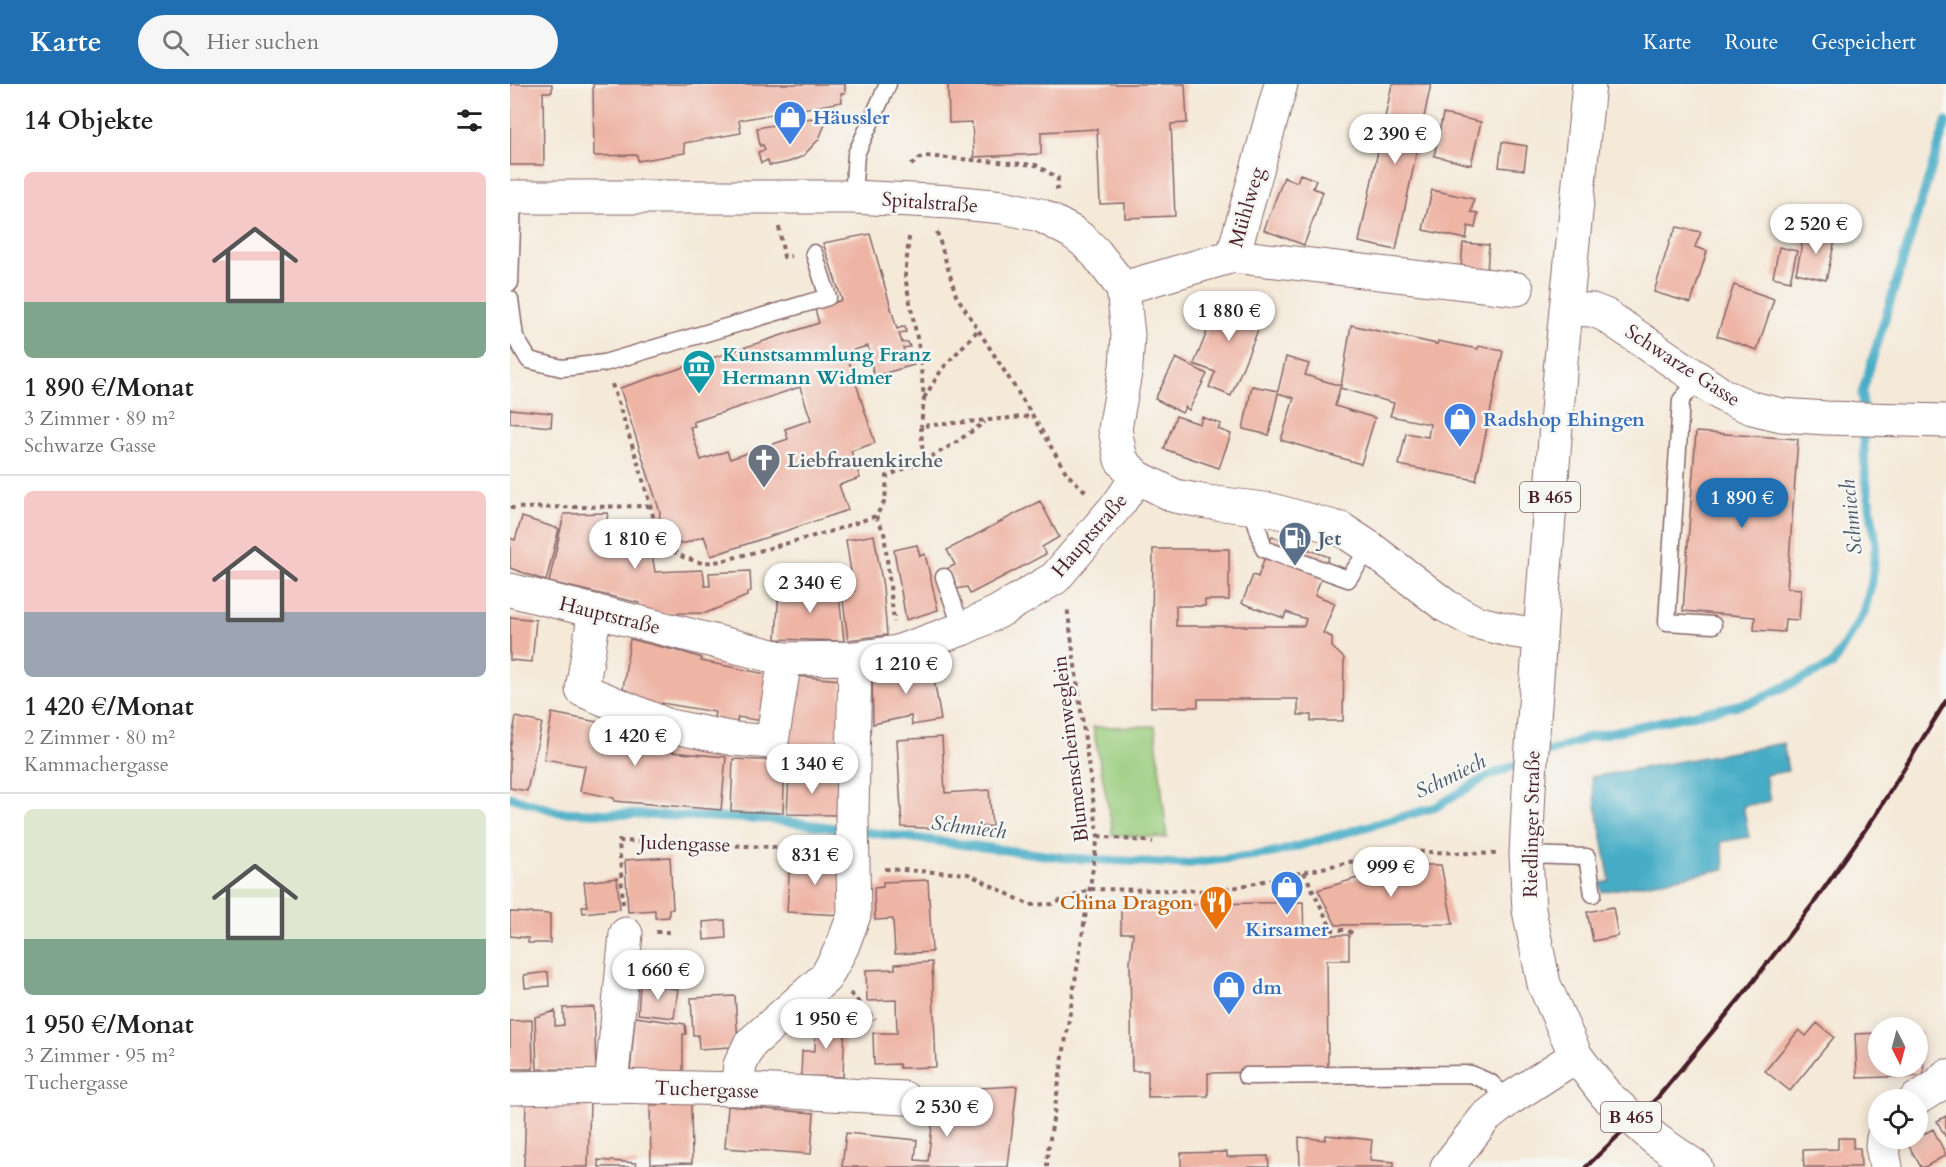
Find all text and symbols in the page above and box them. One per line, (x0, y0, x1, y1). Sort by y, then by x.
search box (138, 15, 558, 69)
text: Karte (30, 23, 102, 61)
icon: search (159, 26, 192, 59)
text: Hier suchen (207, 27, 319, 57)
text: Karte (1643, 28, 1692, 57)
text: Route (1725, 28, 1778, 57)
text: Gespeichert (1811, 28, 1916, 57)
shop icon: Häussler (772, 99, 808, 146)
text: 14 Objekte (24, 103, 154, 138)
icon: filters (453, 104, 486, 137)
place label: Häussler (813, 104, 891, 131)
pin: 2 390 € (1340, 114, 1450, 165)
text: 2 390 € (1363, 120, 1427, 147)
street label: Mühlweg (1222, 163, 1271, 250)
street label: Spitalstraße (881, 186, 979, 219)
pin: 2 520 € (1761, 204, 1871, 255)
text: 2 520 € (1784, 210, 1848, 237)
icon: home (201, 211, 309, 319)
pin: 1 880 € (1174, 291, 1284, 342)
text: 1 880 € (1197, 297, 1261, 324)
street label: Schwarze Gasse (1620, 318, 1746, 413)
place label: Kunstsammlung Franz Hermann Widmer (722, 341, 931, 391)
museum icon: Kunstsammlung Franz Hermann Widmer (681, 348, 717, 395)
text: 1 890 €/Monat (24, 370, 194, 405)
shop icon: Radshop Ehingen (1442, 401, 1478, 448)
text: 3 Zimmer · 89 m² (24, 405, 175, 432)
place label: Radshop Ehingen (1483, 406, 1645, 433)
text: Schwarze Gasse (24, 432, 156, 459)
church icon: Liebfrauenkirche (746, 442, 782, 489)
place label: Liebfrauenkirche (787, 447, 943, 474)
pin: 1 890 € (1687, 478, 1797, 529)
water label: Schmiech (1833, 478, 1870, 556)
road number: B 465 (1520, 482, 1580, 512)
text: 1 890 € (1710, 484, 1774, 511)
street label: Hauptstraße (1045, 488, 1133, 583)
pin: 1 810 € (580, 519, 690, 570)
fuel station icon: Jet (1277, 520, 1313, 567)
text: 1 810 € (603, 525, 667, 552)
place label: Jet (1315, 525, 1341, 552)
icon: home (201, 530, 309, 638)
pin: 2 340 € (755, 563, 865, 614)
text: 2 340 € (778, 569, 842, 596)
street label: Hauptstraße (557, 590, 663, 641)
pin: 1 210 € (851, 644, 961, 695)
text: 1 210 € (874, 650, 938, 677)
street label: Blumenscheinweglein (1046, 654, 1095, 844)
text: 1 420 €/Monat (24, 689, 194, 724)
pin: 1 420 € (580, 716, 690, 767)
text: 1 420 € (603, 722, 667, 749)
text: 2 Zimmer · 80 m² (24, 724, 175, 751)
pin: 1 340 € (757, 744, 867, 795)
water label: Schmiech (1410, 747, 1490, 806)
text: 1 340 € (780, 750, 844, 777)
street label: Riedlinger Straße (1517, 750, 1546, 898)
text: Kammachergasse (24, 751, 169, 778)
water label: Schmiech (930, 809, 1008, 846)
street label: Judengasse (636, 828, 731, 859)
pin: 831 € (773, 835, 857, 886)
text: 831 € (791, 841, 839, 868)
pin: 999 € (1349, 847, 1433, 898)
icon: home (201, 848, 309, 956)
text: 999 € (1367, 853, 1415, 880)
shop icon: Kirsamer (1269, 869, 1305, 916)
restaurant icon: China Dragon (1198, 884, 1234, 931)
place label: China Dragon (1060, 889, 1193, 916)
place label: Kirsamer (1245, 916, 1330, 943)
pin: 1 660 € (603, 950, 713, 1001)
text: 1 660 € (626, 956, 690, 983)
shop icon: dm (1211, 969, 1247, 1016)
place label: dm (1252, 974, 1282, 1001)
pin: 1 950 € (771, 999, 881, 1050)
text: 1 950 € (794, 1005, 858, 1032)
text: 1 950 €/Monat (24, 1007, 194, 1042)
north arrow (1868, 1017, 1928, 1077)
map controls (1868, 1017, 1928, 1149)
text: 3 Zimmer · 95 m² (24, 1042, 175, 1069)
text: Tuchergasse (24, 1069, 128, 1096)
street label: Tuchergasse (654, 1074, 760, 1105)
pin: 2 530 € (892, 1087, 1002, 1138)
button: locate (1868, 1089, 1928, 1149)
text: 2 530 € (915, 1093, 979, 1120)
road number: B 465 (1601, 1102, 1661, 1132)

